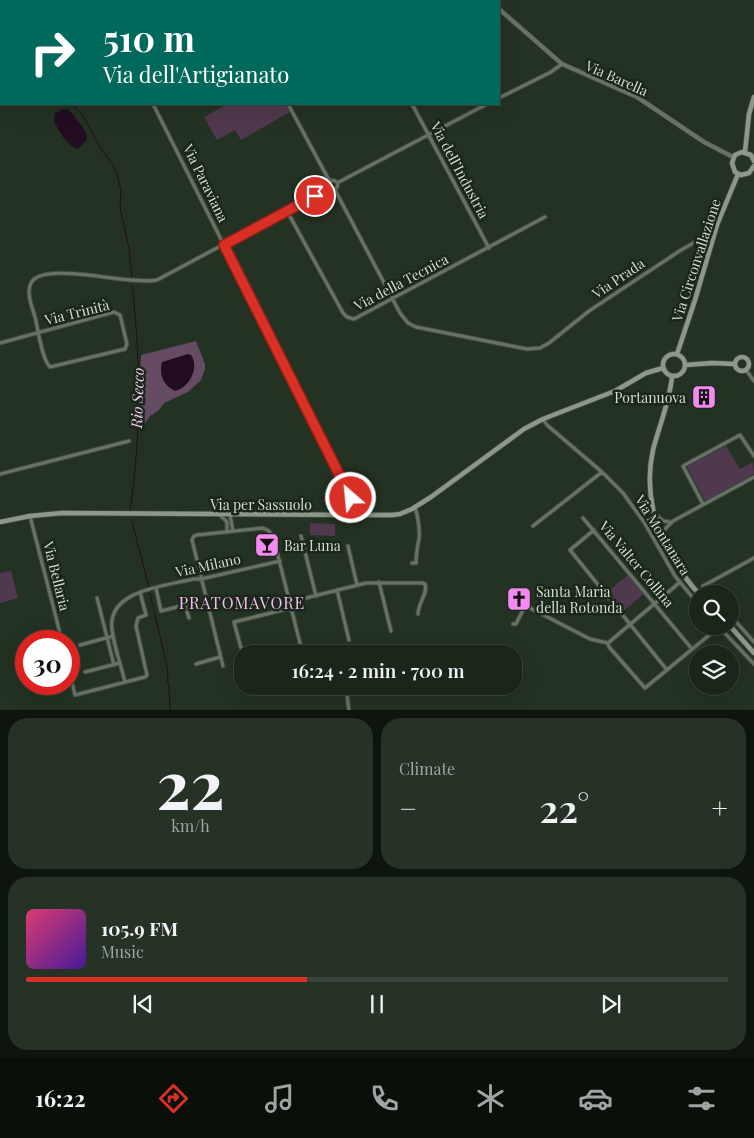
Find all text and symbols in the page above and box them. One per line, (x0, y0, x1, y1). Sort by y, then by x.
text: 510 m (103, 14, 195, 61)
icon: right (20, 20, 85, 85)
street label: Via Barella (582, 55, 651, 100)
text: Via dell'Artigianato (103, 59, 289, 89)
street label: Via dell’Industria (426, 117, 494, 222)
street label: Via Paraviana (179, 140, 233, 225)
pin (294, 175, 336, 217)
icon: arrive (301, 182, 329, 210)
street label: Via Circonvallazione (667, 196, 725, 325)
street label: Via della Tecnica (350, 249, 451, 315)
street label: Via Prada (587, 254, 648, 303)
street label: Via Trinità (42, 295, 111, 329)
water label: Rio Secco (126, 367, 148, 430)
building icon: Portanuova (691, 384, 717, 410)
place label: Portanuova (614, 388, 686, 407)
position arrow (324, 471, 376, 523)
street label: Via Montanara (630, 490, 695, 579)
street label: Via per Sassuolo (209, 495, 312, 514)
street label: Via Valter Collina (595, 516, 679, 611)
bar icon: Bar Luna (254, 532, 280, 558)
place label: Bar Luna (284, 536, 341, 555)
street label: Via Bellaria (39, 538, 75, 613)
street label: Via Milano (173, 549, 243, 581)
place label: Santa Maria della Rotonda (536, 582, 622, 617)
map controls (689, 585, 739, 695)
button: search (689, 585, 739, 635)
church icon: Santa Maria della Rotonda (506, 586, 532, 612)
district label: PRATOMAVORE (179, 592, 305, 613)
speed limit sign: 30 (15, 630, 80, 695)
button: layers (689, 645, 739, 695)
text: 16:24 · 2 min · 700 m (291, 657, 465, 683)
text: 22 (157, 739, 225, 825)
text: Climate (399, 758, 455, 779)
text: 22° (539, 782, 589, 833)
text: − (399, 789, 417, 826)
text: + (712, 789, 728, 826)
text: km/h (171, 815, 210, 836)
text: 105.9 FM (101, 915, 178, 941)
text: Music (101, 941, 144, 962)
icon: previous (129, 990, 157, 1018)
icon: pause (363, 990, 391, 1018)
icon: next (597, 990, 625, 1018)
icon: directions (156, 1081, 191, 1116)
icon: music (262, 1081, 297, 1116)
icon: phone (367, 1081, 402, 1116)
icon: climate (473, 1081, 508, 1116)
icon: car (578, 1081, 613, 1116)
icon: filters (684, 1081, 719, 1116)
text: 16:22 (35, 1083, 85, 1113)

